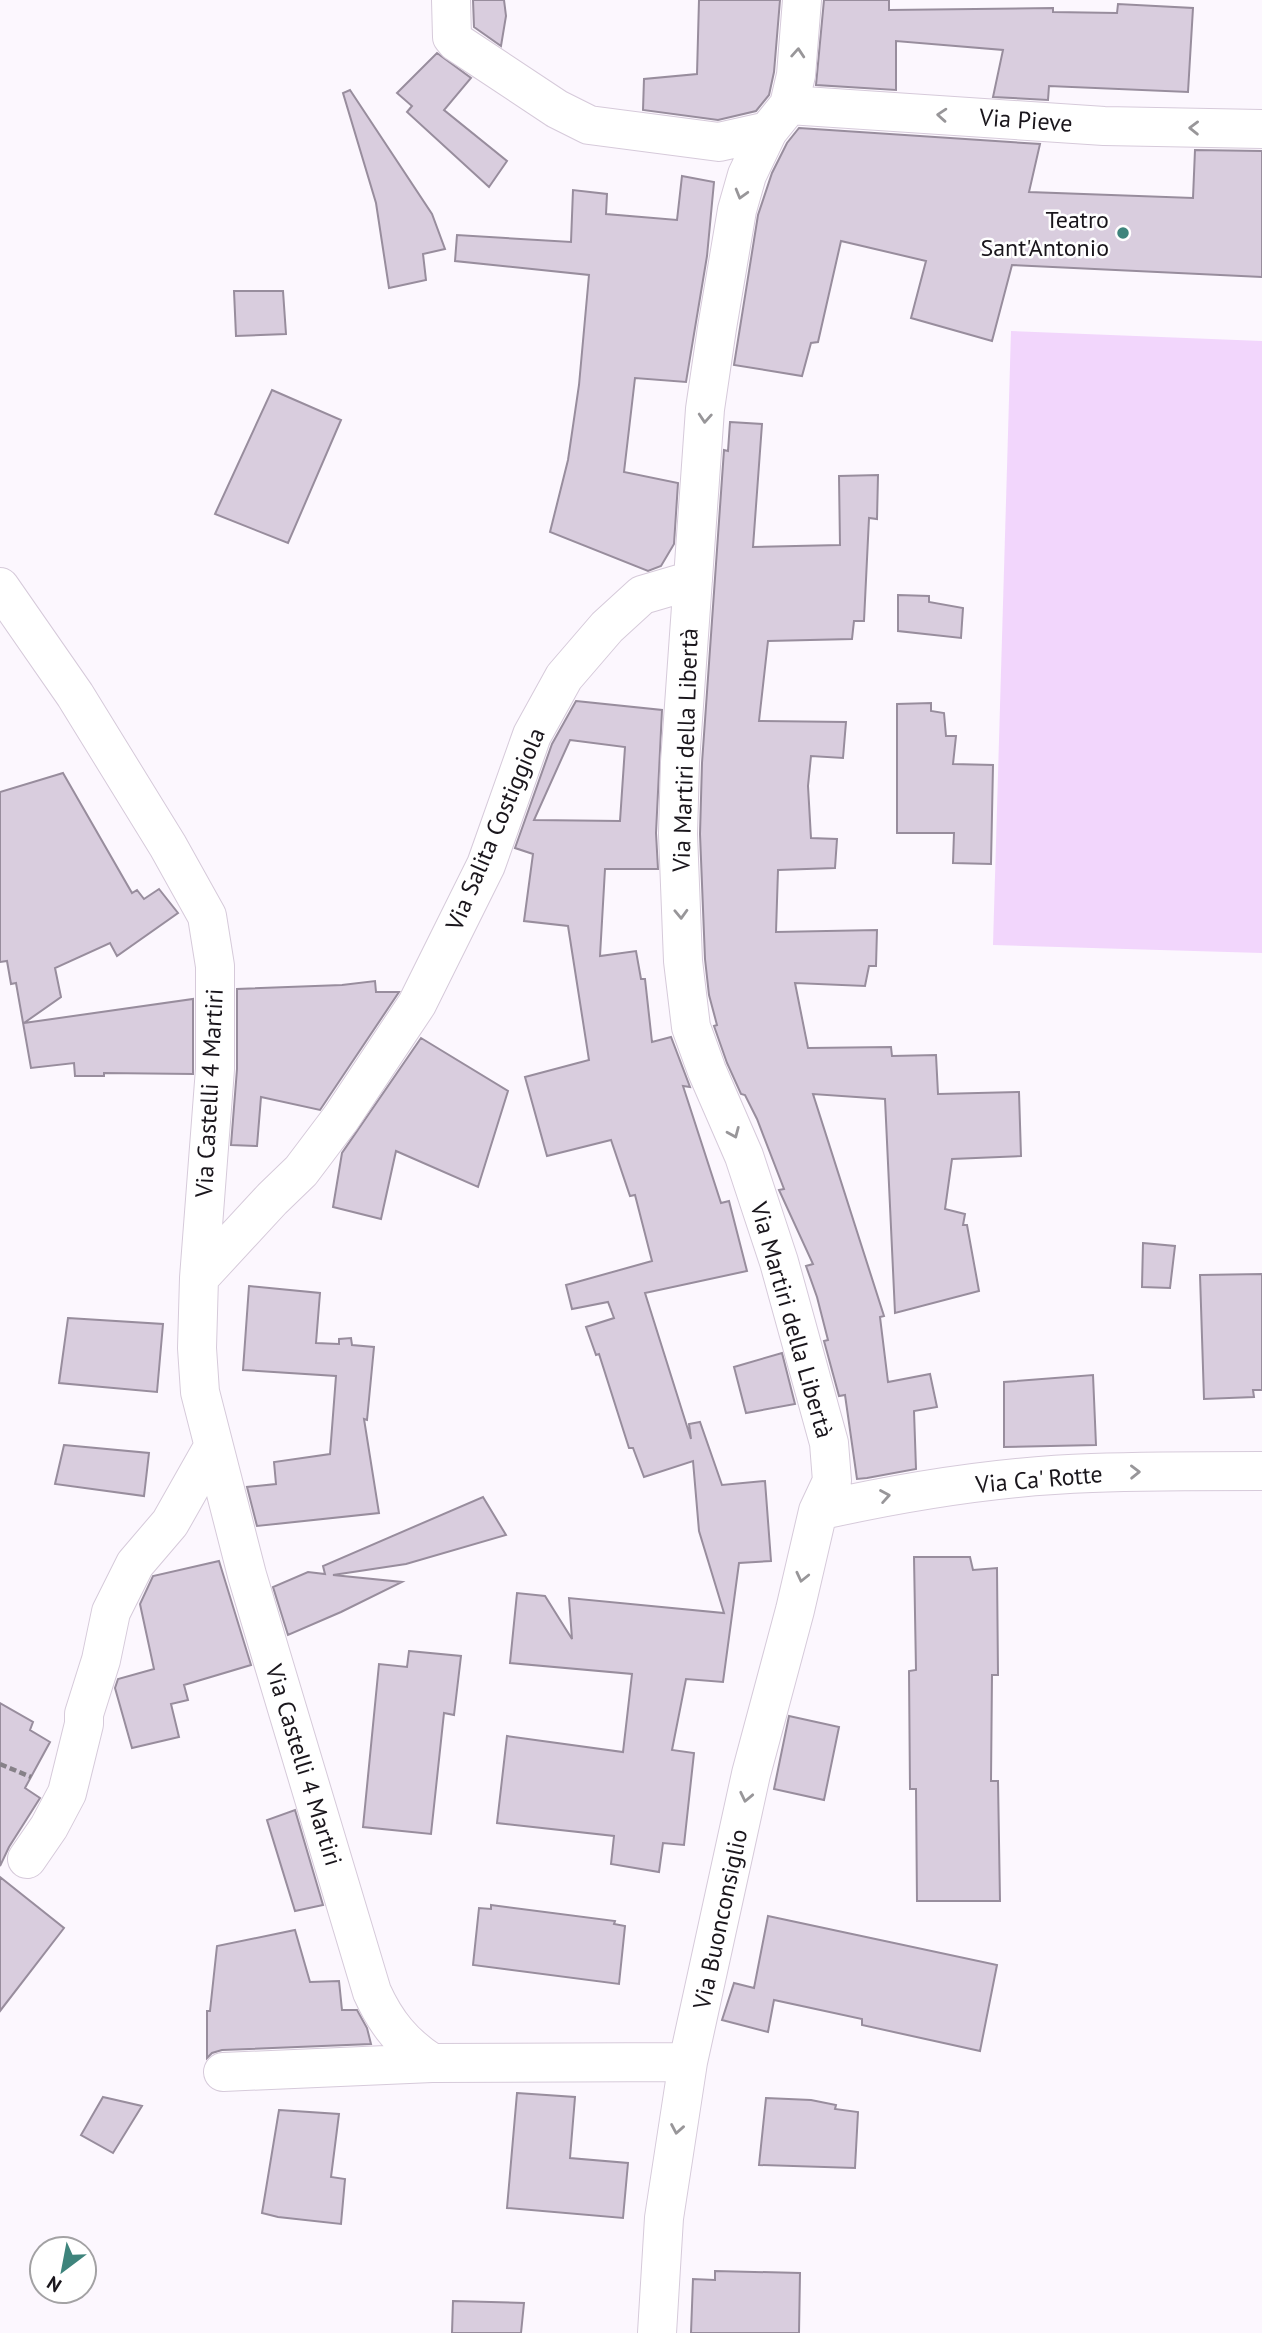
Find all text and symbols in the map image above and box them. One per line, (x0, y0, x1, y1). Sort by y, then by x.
one-way arrow (790, 47, 805, 58)
street label: Via Pieve (977, 101, 1074, 139)
one-way arrow (936, 108, 947, 123)
one-way arrow (1188, 120, 1199, 135)
one-way arrow (735, 188, 750, 200)
place label: Teatro Sant'Antonio (980, 204, 1109, 263)
marker: Teatro Sant'Antonio (1115, 225, 1131, 241)
one-way arrow (698, 413, 713, 424)
street label: Via Martiri della Libertà (665, 628, 705, 873)
street label: Via Salita Costiggiola (438, 723, 552, 936)
one-way arrow (674, 909, 689, 920)
street label: Via Castelli 4 Martiri (188, 988, 230, 1199)
one-way arrow (726, 1126, 740, 1138)
street label: Via Martiri della Libertà (743, 1197, 841, 1442)
street label: Via Ca' Rotte (973, 1458, 1104, 1500)
one-way arrow (1130, 1465, 1141, 1480)
one-way arrow (879, 1490, 891, 1505)
one-way arrow (796, 1571, 811, 1583)
street label: Via Castelli 4 Martiri (258, 1660, 349, 1869)
one-way arrow (740, 1791, 755, 1803)
street label: Via Buonconsiglio (686, 1826, 754, 2013)
one-way arrow (670, 2123, 685, 2135)
north arrow (28, 2235, 98, 2305)
text: N (42, 2271, 66, 2298)

